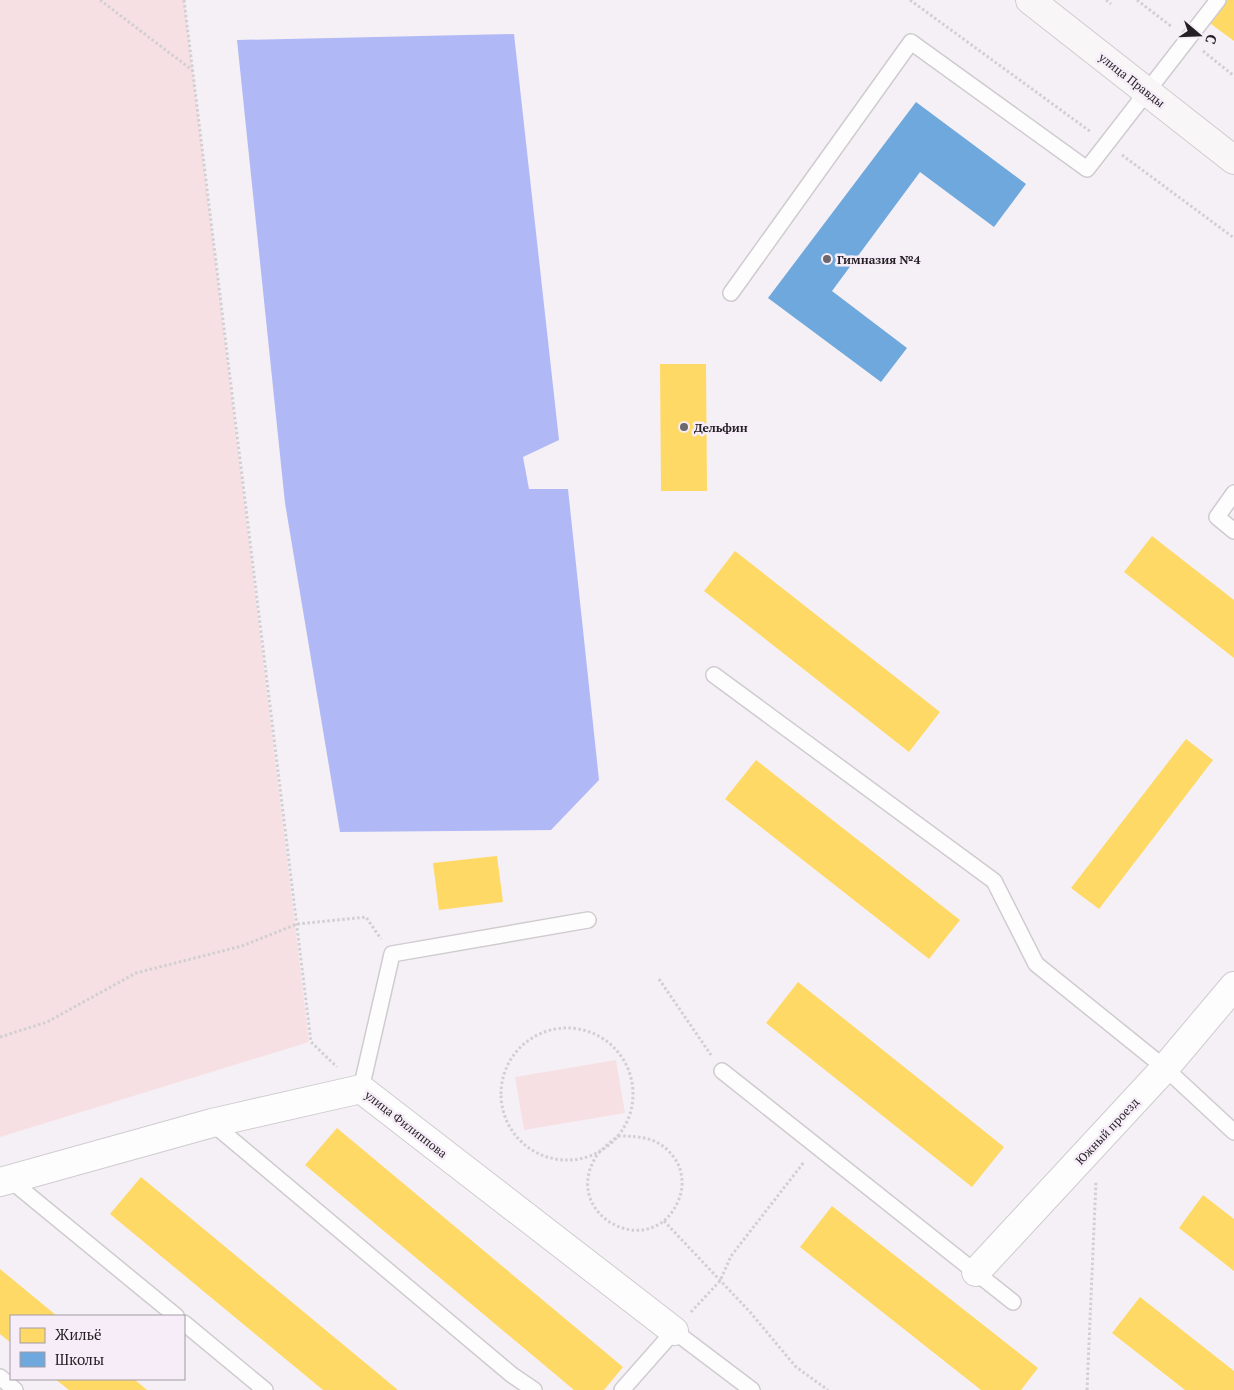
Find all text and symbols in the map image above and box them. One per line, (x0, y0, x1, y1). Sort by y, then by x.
north arrow (1174, 10, 1224, 60)
text: С (1201, 32, 1222, 47)
street label: улица Правды (1095, 49, 1168, 110)
place label: Гимназия №4 (837, 252, 921, 267)
marker: Гимназия №4 (821, 253, 833, 265)
place label: Дельфин (694, 420, 748, 435)
marker: Дельфин (678, 421, 690, 433)
street label: улица Филиппова (361, 1087, 450, 1161)
street label: Южный проезд (1072, 1094, 1142, 1168)
legend (10, 1315, 185, 1380)
text: Жильё (55, 1324, 102, 1344)
text: Школы (55, 1349, 104, 1369)

